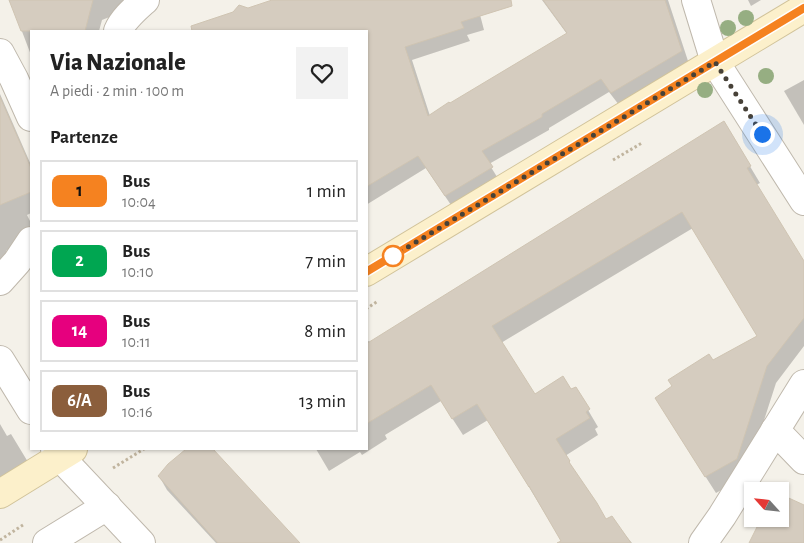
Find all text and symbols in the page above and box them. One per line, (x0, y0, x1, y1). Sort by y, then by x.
button: heart (296, 47, 348, 99)
text: Via Nazionale (50, 51, 186, 75)
text: A piedi · 2 min · 100 m (50, 83, 184, 99)
your location (750, 122, 775, 147)
text: Partenze (50, 128, 118, 147)
text: Bus (122, 172, 150, 191)
text: 1 (76, 182, 83, 200)
text: 1 min (307, 182, 346, 201)
text: 10:04 (122, 194, 156, 210)
text: Bus (122, 242, 150, 261)
unlabelled marker (382, 245, 404, 267)
text: 2 (75, 252, 84, 270)
text: 7 min (305, 252, 346, 271)
text: 10:10 (122, 264, 154, 280)
text: Bus (122, 312, 150, 331)
text: 14 (72, 322, 87, 340)
text: 8 min (304, 322, 346, 341)
text: 10:11 (122, 334, 151, 350)
text: Bus (122, 382, 150, 401)
text: 6/A (67, 392, 92, 410)
text: 13 min (299, 392, 346, 411)
text: 10:16 (122, 404, 153, 420)
north arrow (744, 482, 789, 528)
map controls (744, 482, 789, 527)

